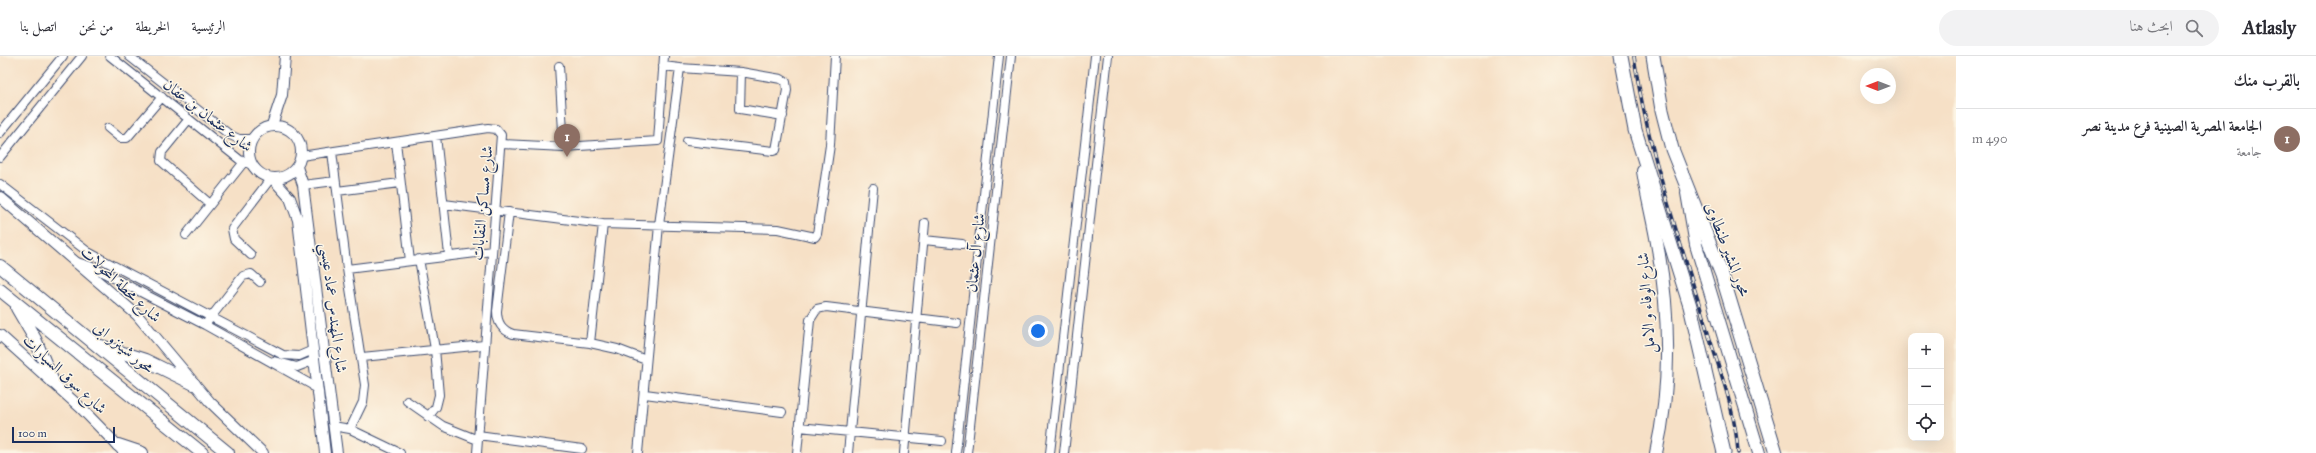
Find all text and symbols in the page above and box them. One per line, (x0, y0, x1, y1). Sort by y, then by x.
search box (1939, 10, 2219, 46)
text: Atlasly (2243, 16, 2296, 39)
text: ابحث هنا (2130, 17, 2173, 35)
icon: search (2183, 17, 2205, 39)
text: اتصل بنا (20, 18, 57, 35)
text: من نحن (79, 18, 114, 35)
text: الخريطة (136, 18, 170, 35)
text: الرئيسية (192, 18, 225, 35)
north arrow (1860, 68, 1896, 104)
text: بالقرب منك (2234, 70, 2300, 91)
street label: شارع عثمان بن عفان (157, 74, 257, 159)
text: الجامعة المصرية الصينية فرع مدينة نصر (2082, 117, 2262, 135)
pin: 1 (554, 124, 580, 157)
text: 490 m (1972, 131, 2008, 147)
text: 1 (2284, 131, 2290, 147)
text: جامعة (2236, 144, 2262, 160)
street label: شارع مساكن النقابات (468, 145, 500, 262)
street label: محور المشير طنطاوى (1700, 199, 1755, 300)
street label: شارع آل عثمان (961, 212, 993, 294)
street label: شارع محطة المحولات (74, 242, 165, 329)
street label: شارع المهندس عماد عيسي (311, 242, 351, 375)
street label: شارع الوفاء و الامل (1633, 252, 1663, 354)
street label: محور شينزو ابى (89, 317, 158, 379)
your location (1028, 321, 1048, 341)
street label: شارع سوق السيارات (16, 330, 111, 421)
map controls (1908, 333, 1944, 441)
button: + (1908, 333, 1944, 369)
button: − (1908, 369, 1944, 405)
button: locate (1908, 405, 1944, 441)
scale bar (12, 425, 115, 444)
text: 100 m (18, 427, 47, 440)

